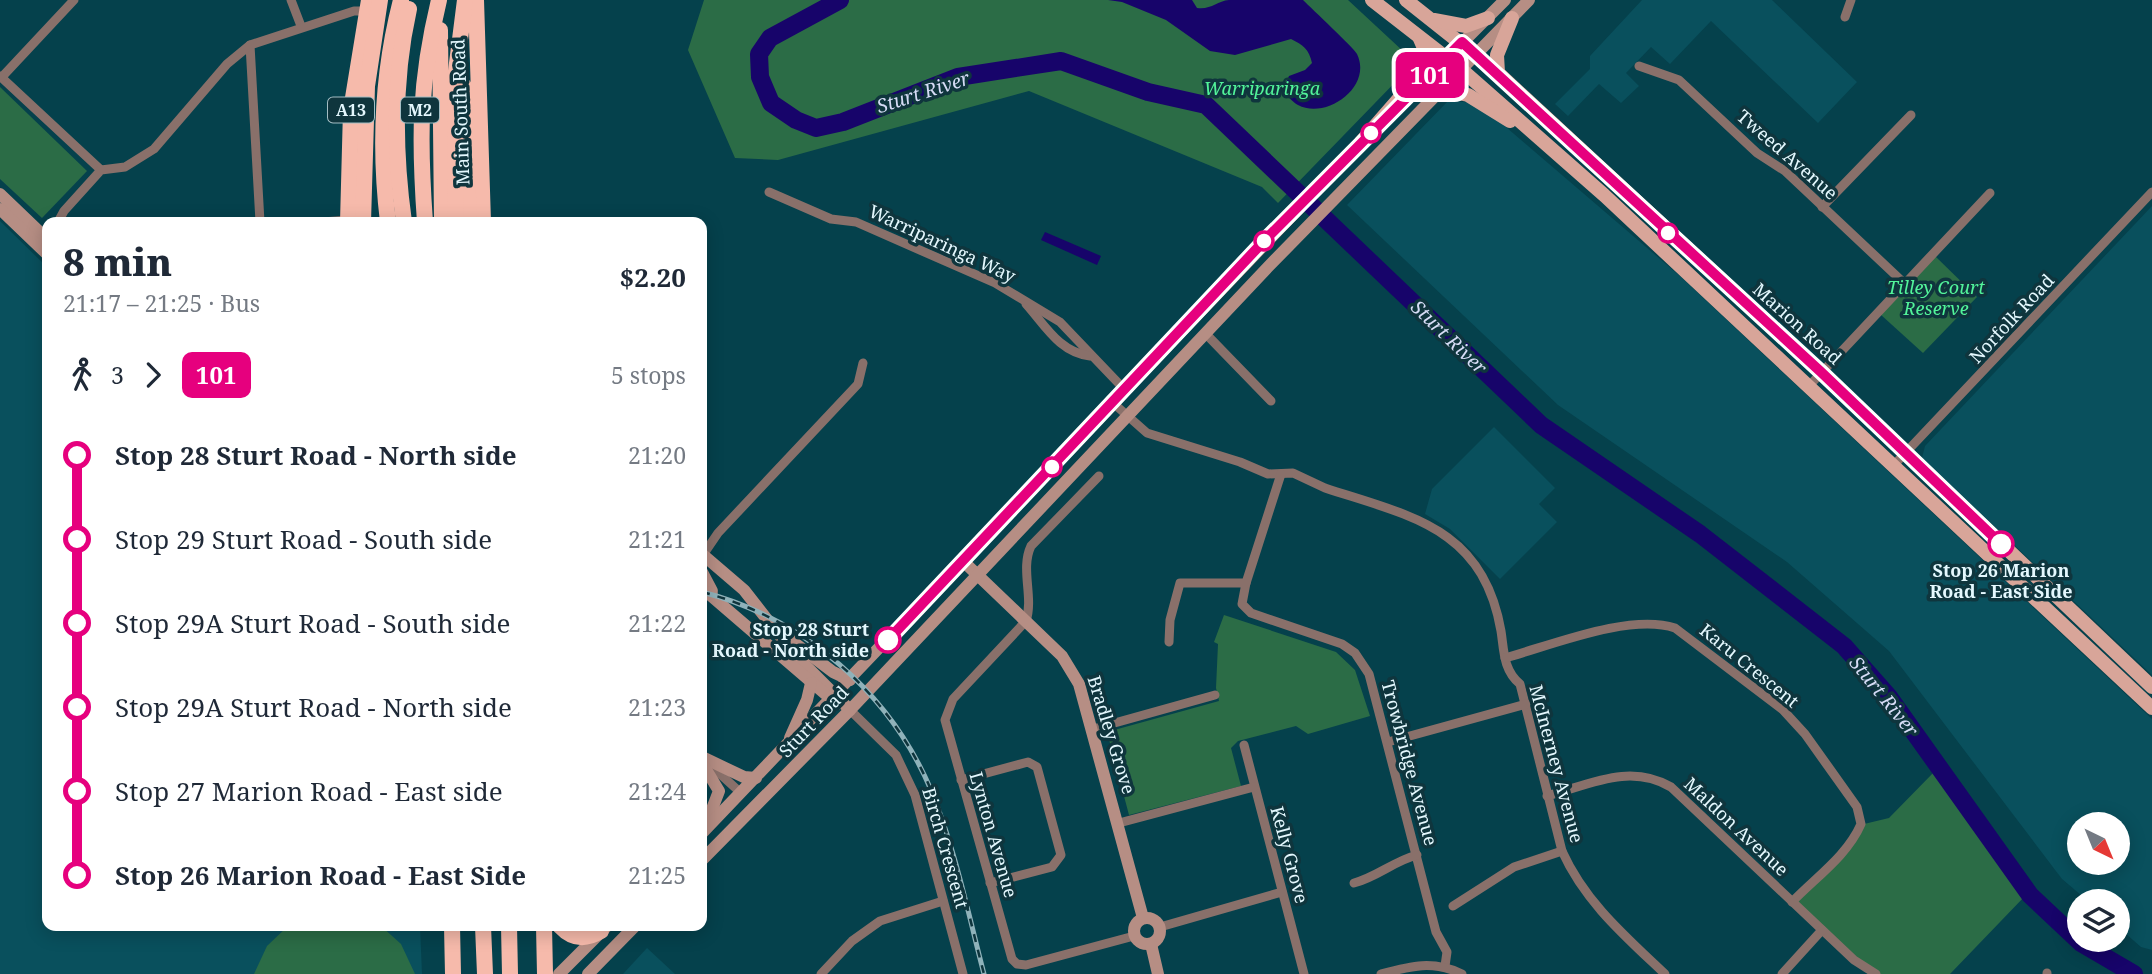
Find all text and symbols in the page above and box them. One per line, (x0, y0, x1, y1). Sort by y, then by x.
street label: Main South Road (445, 38, 475, 186)
line badge: 101 (1390, 52, 1470, 98)
text: 101 (1410, 58, 1450, 91)
water label: Sturt River (873, 65, 973, 119)
park label: Warriparinga (1204, 76, 1321, 100)
road number: A13 (328, 97, 374, 122)
road number: M2 (401, 97, 439, 122)
street label: Tweed Avenue (1732, 104, 1843, 205)
unlabelled marker (1361, 123, 1381, 143)
street label: Warriparinga Way (865, 199, 1021, 288)
unlabelled marker (1658, 223, 1678, 243)
unlabelled marker (1254, 231, 1274, 251)
text: 8 min (63, 235, 172, 287)
text: $2.20 (620, 259, 686, 295)
street label: Norfolk Road (1964, 269, 2059, 368)
park label: Tilley Court Reserve (1887, 275, 1985, 320)
street label: Marion Road (1748, 277, 1847, 369)
text: 21:17 – 21:25 · Bus (63, 287, 260, 319)
water label: Sturt River (1405, 294, 1493, 380)
icon: walk (63, 356, 101, 394)
icon: forward (134, 356, 172, 394)
text: 101 (196, 358, 237, 391)
text: 3 (111, 359, 124, 391)
text: 5 stops (611, 359, 686, 391)
text: Stop 28 Sturt Road - North side (115, 437, 517, 473)
text: 21:20 (628, 439, 686, 471)
unlabelled marker (1042, 457, 1062, 477)
text: Stop 29 Sturt Road - South side (115, 521, 492, 557)
text: 21:21 (628, 523, 686, 555)
marker: Stop 26 Marion Road - East Side (1988, 531, 2014, 557)
place label: Stop 26 Marion Road - East Side (1929, 558, 2073, 603)
text: Stop 29A Sturt Road - South side (115, 605, 510, 641)
text: 21:22 (628, 607, 686, 639)
place label: Stop 28 Sturt Road - North side (712, 617, 869, 662)
street label: Karu Crescent (1695, 618, 1804, 713)
marker: Stop 28 Sturt Road - North side (875, 627, 901, 653)
water label: Sturt River (1844, 650, 1925, 742)
street label: Bradley Grove (1083, 672, 1141, 797)
street label: Trowbridge Avenue (1376, 677, 1444, 848)
street label: Sturt Road (773, 680, 853, 762)
street label: McInerney Avenue (1524, 682, 1590, 845)
text: Stop 29A Sturt Road - North side (115, 689, 512, 725)
text: 21:23 (628, 691, 686, 723)
street label: Lynton Avenue (965, 769, 1023, 900)
street label: Maldon Avenue (1679, 772, 1794, 881)
text: Stop 27 Marion Road - East side (115, 773, 503, 809)
text: 21:24 (628, 775, 686, 807)
street label: Birch Crescent (917, 784, 975, 911)
street label: Kelly Grove (1265, 804, 1314, 906)
north arrow (2067, 812, 2130, 875)
map controls (2067, 812, 2130, 952)
text: Stop 26 Marion Road - East Side (115, 857, 526, 893)
text: 21:25 (628, 859, 686, 891)
button: layers (2067, 889, 2130, 952)

